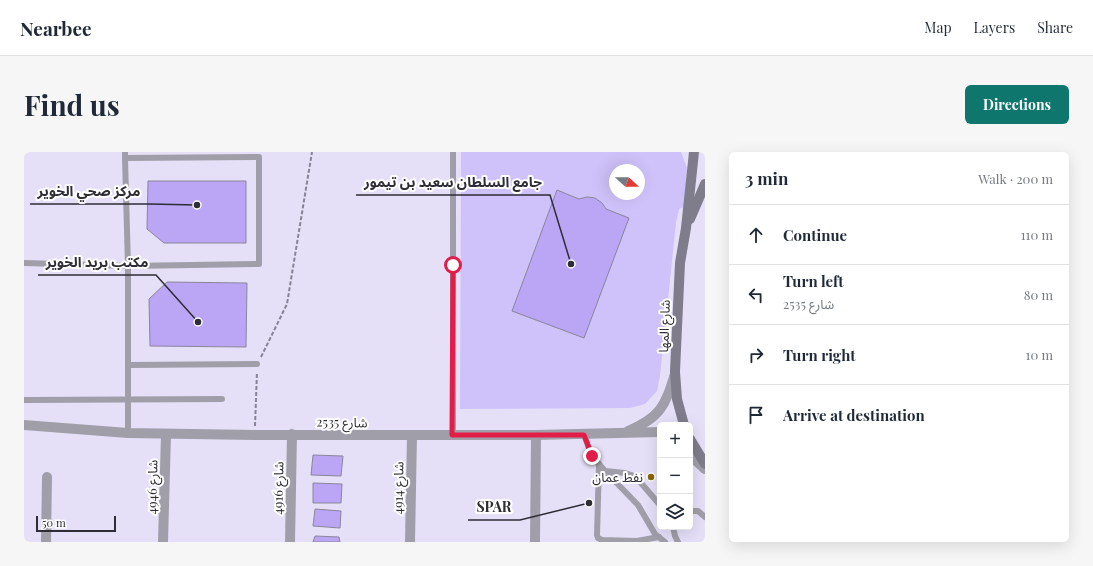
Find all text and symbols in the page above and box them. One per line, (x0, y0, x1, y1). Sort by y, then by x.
text: Nearbee (20, 15, 92, 41)
text: Map (924, 18, 952, 37)
text: Layers (974, 18, 1015, 37)
text: Share (1037, 18, 1073, 37)
button: Directions (965, 85, 1069, 124)
text: Find us (24, 86, 120, 123)
north arrow (609, 164, 645, 200)
text: 3 min (745, 167, 788, 189)
callout: جامع السلطان سعيد بن تيمور (356, 169, 550, 195)
text: Walk · 200 m (978, 170, 1053, 187)
text: جامع السلطان سعيد بن تيمور (363, 172, 542, 192)
callout: مركز صحي الخوير (30, 178, 149, 204)
text: مركز صحي الخوير (37, 181, 140, 202)
icon: ahead (745, 224, 767, 246)
text: Continue (783, 225, 847, 245)
text: 110 m (1021, 226, 1053, 243)
callout: مكتب بريد الخوير (38, 249, 156, 275)
text: مكتب بريد الخوير (45, 252, 148, 271)
route start (444, 256, 462, 274)
text: Turn left (783, 271, 844, 291)
icon: left (745, 284, 767, 306)
text: 80 m (1024, 286, 1053, 303)
text: 2535 شارع (783, 295, 834, 312)
street label: شارع المها (654, 299, 676, 353)
icon: right (745, 344, 767, 366)
text: Turn right (783, 345, 856, 365)
text: 10 m (1026, 346, 1053, 363)
icon: arrive (745, 404, 767, 426)
text: Arrive at destination (783, 405, 925, 425)
street label: 2535 شارع (316, 413, 368, 433)
map controls (657, 422, 693, 530)
button: + (657, 422, 693, 458)
route end (583, 447, 601, 465)
button: − (657, 458, 693, 494)
street label: 4946 شارع (143, 459, 163, 515)
street label: 4916 شارع (269, 461, 289, 515)
street label: 4914 شارع (389, 461, 409, 515)
place label: نفط عمان (592, 468, 643, 486)
marker: نفط عمان (646, 472, 656, 482)
callout: SPAR (468, 494, 520, 520)
button: layers (657, 494, 693, 530)
text: SPAR (476, 497, 512, 516)
scale bar (36, 514, 116, 533)
text: 50 m (42, 515, 66, 530)

